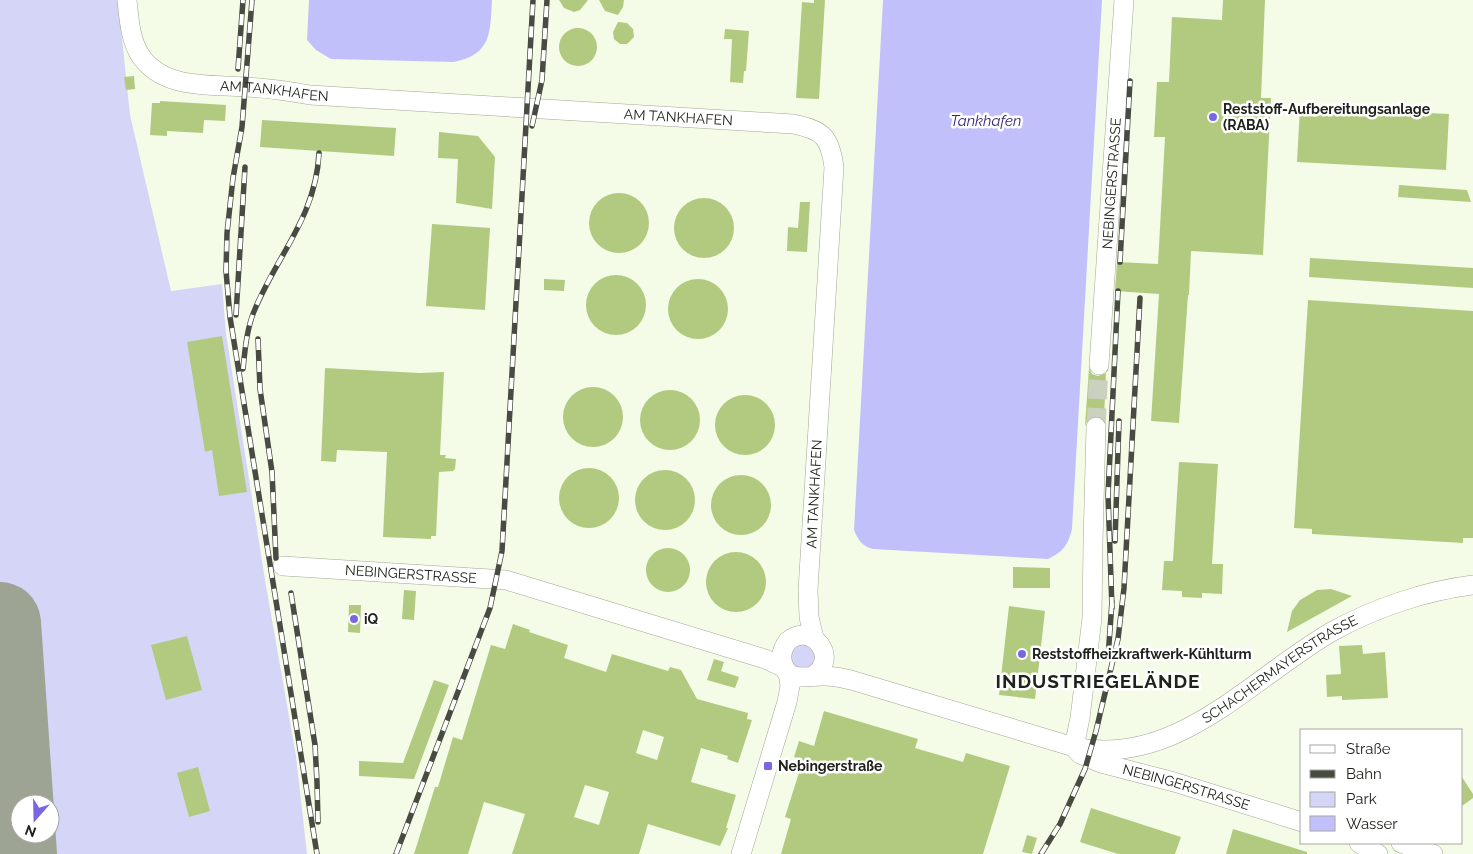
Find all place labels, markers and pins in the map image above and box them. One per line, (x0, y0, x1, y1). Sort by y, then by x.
place label: Reststoff-Aufbereitungsanlage (RABA) (1223, 101, 1431, 133)
marker: Reststoff-Aufbereitungsanlage (RABA) (1207, 111, 1219, 123)
place label: iQ (364, 611, 379, 627)
marker: iQ (348, 613, 360, 625)
place label: Reststoffheizkraftwerk-Kühlturm (1032, 646, 1252, 662)
marker: Reststoffheizkraftwerk-Kühlturm (1016, 648, 1028, 660)
place label: Nebingerstraße (778, 758, 883, 774)
marker: Nebingerstraße (762, 760, 774, 772)

